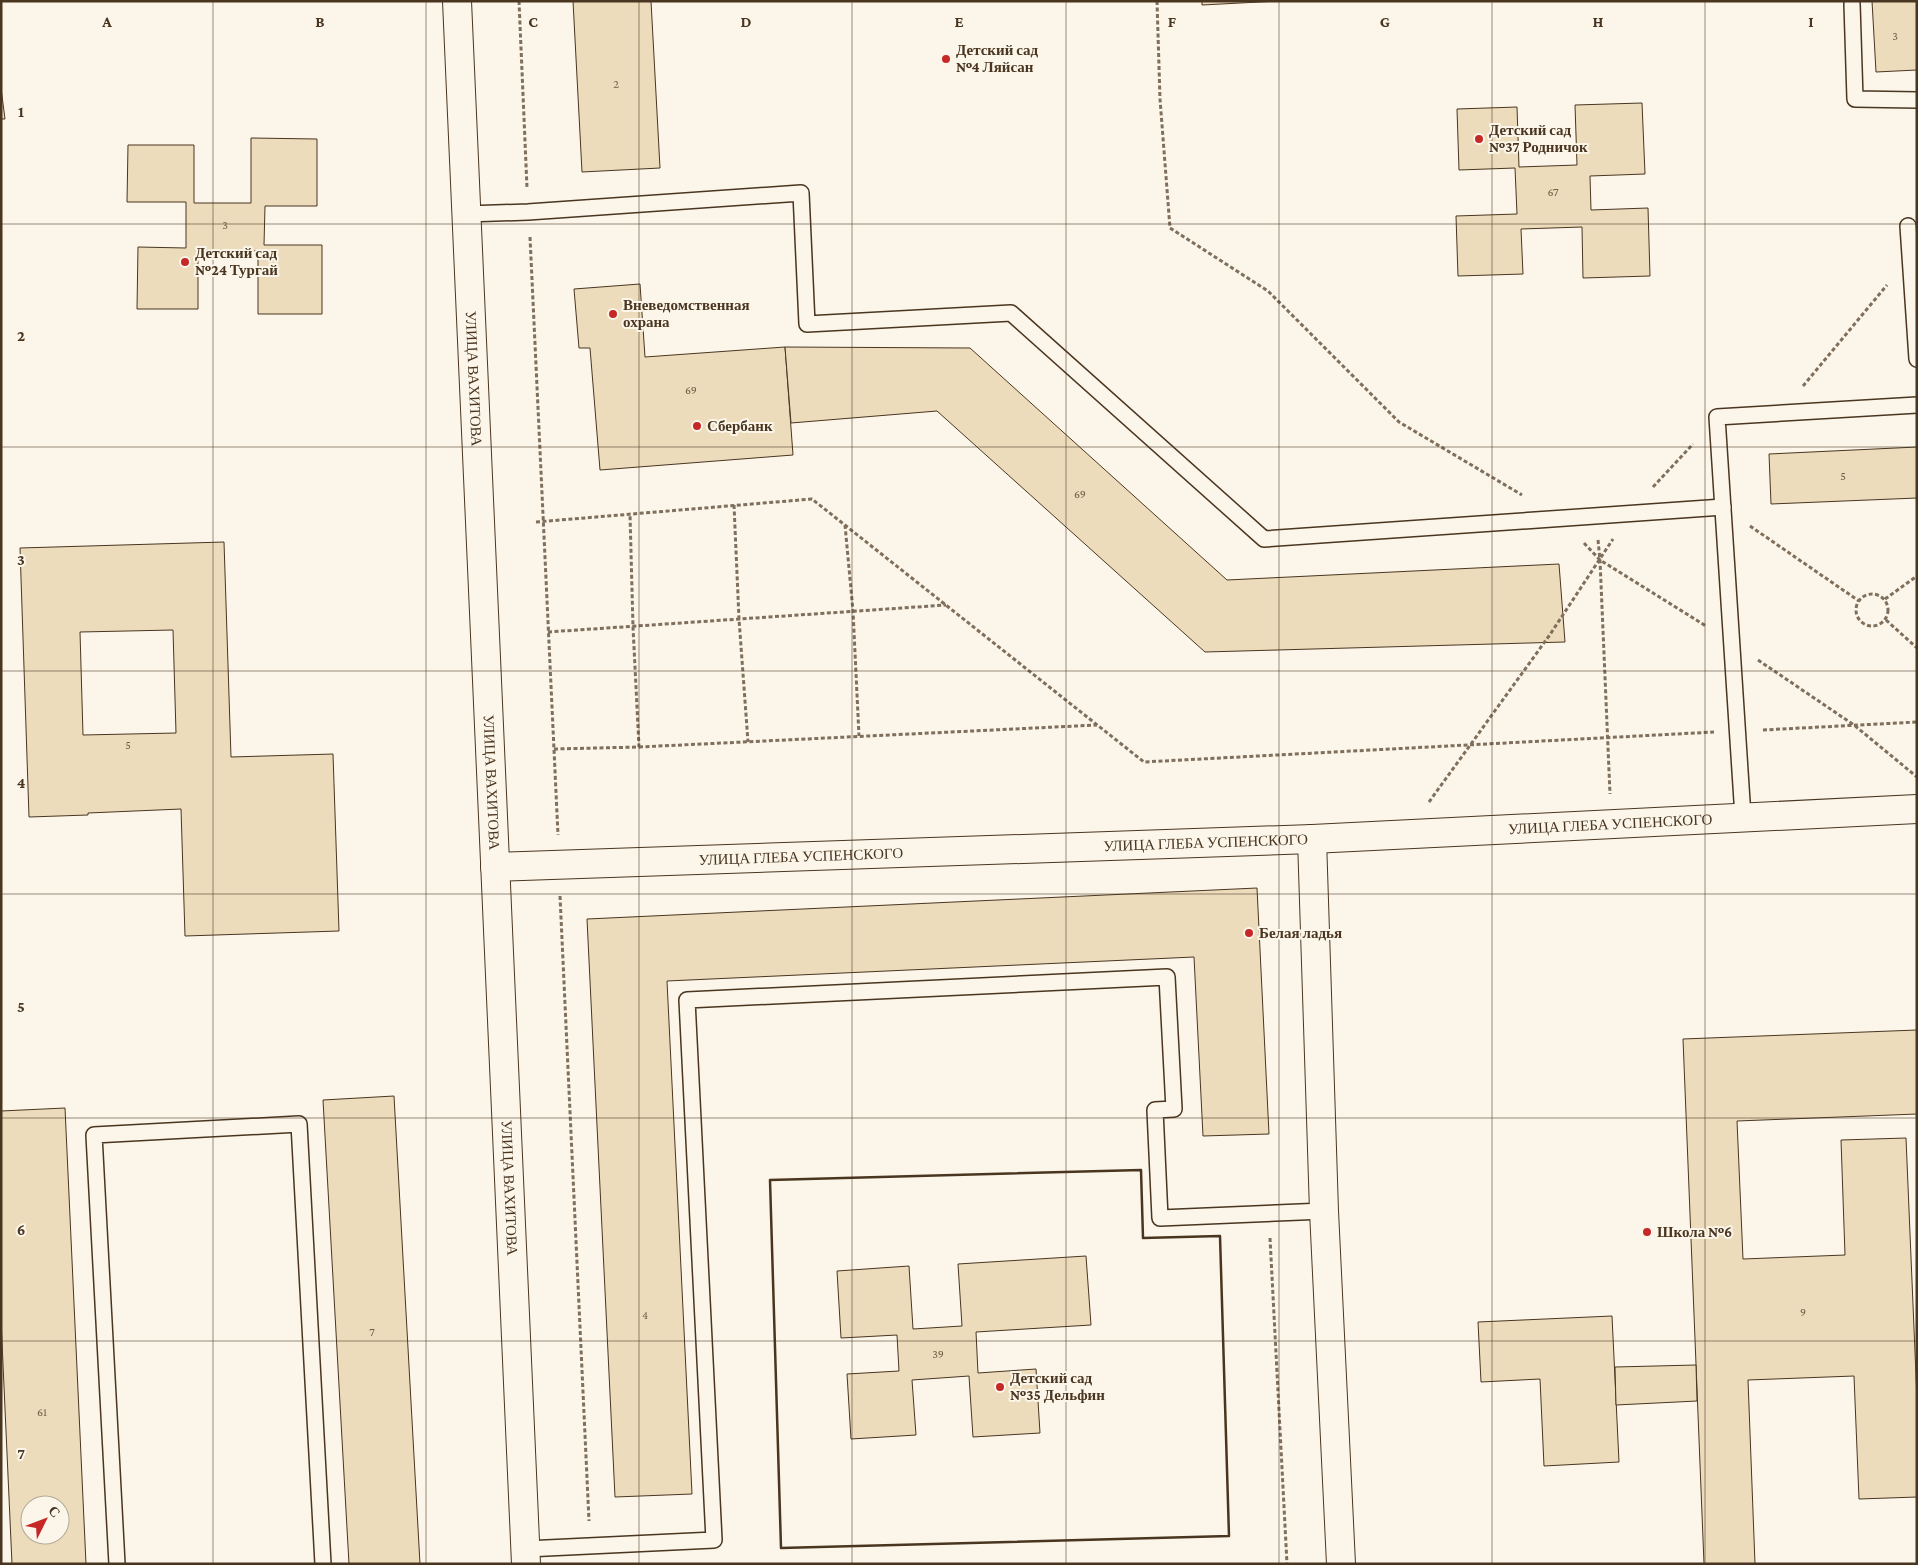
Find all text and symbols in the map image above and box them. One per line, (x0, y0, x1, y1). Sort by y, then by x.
text: A (101, 13, 112, 30)
text: B (315, 13, 325, 30)
text: C (528, 13, 538, 30)
text: D (740, 13, 752, 30)
text: E (954, 13, 964, 30)
text: F (1168, 13, 1177, 30)
text: G (1380, 13, 1390, 30)
text: H (1593, 13, 1604, 30)
text: I (1808, 13, 1814, 30)
house number: 3 (1892, 29, 1898, 43)
place label: Детский сад №4 Ляйсан (956, 42, 1039, 75)
marker: Детский сад №4 Ляйсан (940, 53, 952, 65)
house number: 2 (613, 77, 619, 91)
text: 1 (18, 103, 24, 120)
place label: Детский сад №37 Родничок (1489, 122, 1588, 155)
marker: Детский сад №37 Родничок (1473, 133, 1485, 145)
house number: 67 (1547, 185, 1559, 199)
house number: 3 (222, 218, 228, 232)
place label: Детский сад №24 Тургай (195, 245, 278, 278)
marker: Детский сад №24 Тургай (179, 256, 191, 268)
place label: Вневедомственная охрана (623, 297, 750, 330)
marker: Вневедомственная охрана (607, 308, 619, 320)
street label: УЛИЦА ВАХИТОВА (463, 310, 485, 447)
text: 2 (17, 327, 25, 344)
house number: 69 (685, 383, 697, 397)
place label: Сбербанк (707, 418, 773, 434)
marker: Сбербанк (691, 420, 703, 432)
house number: 5 (1840, 469, 1846, 483)
house number: 69 (1074, 487, 1086, 501)
text: 3 (17, 551, 25, 568)
street label: УЛИЦА ВАХИТОВА (481, 714, 502, 851)
house number: 5 (125, 738, 131, 752)
text: 4 (17, 774, 26, 791)
street label: УЛИЦА ГЛЕБА УСПЕНСКОГО (1508, 811, 1713, 837)
street label: УЛИЦА ГЛЕБА УСПЕНСКОГО (1103, 831, 1308, 854)
street label: УЛИЦА ГЛЕБА УСПЕНСКОГО (698, 845, 903, 868)
place label: Белая ладья (1259, 925, 1342, 941)
marker: Белая ладья (1243, 927, 1255, 939)
text: 5 (17, 998, 25, 1015)
street label: УЛИЦА ВАХИТОВА (498, 1120, 520, 1256)
text: 6 (17, 1221, 25, 1238)
place label: Школа №6 (1657, 1224, 1732, 1240)
marker: Школа №6 (1641, 1226, 1653, 1238)
house number: 9 (1800, 1305, 1806, 1319)
house number: 4 (642, 1308, 648, 1322)
house number: 7 (369, 1325, 375, 1339)
house number: 39 (932, 1347, 944, 1361)
place label: Детский сад №35 Дельфин (1010, 1370, 1105, 1403)
marker: Детский сад №35 Дельфин (994, 1381, 1006, 1393)
house number: 61 (37, 1405, 47, 1419)
text: 7 (17, 1445, 25, 1462)
north arrow (20, 1495, 70, 1545)
text: С (45, 1502, 64, 1520)

